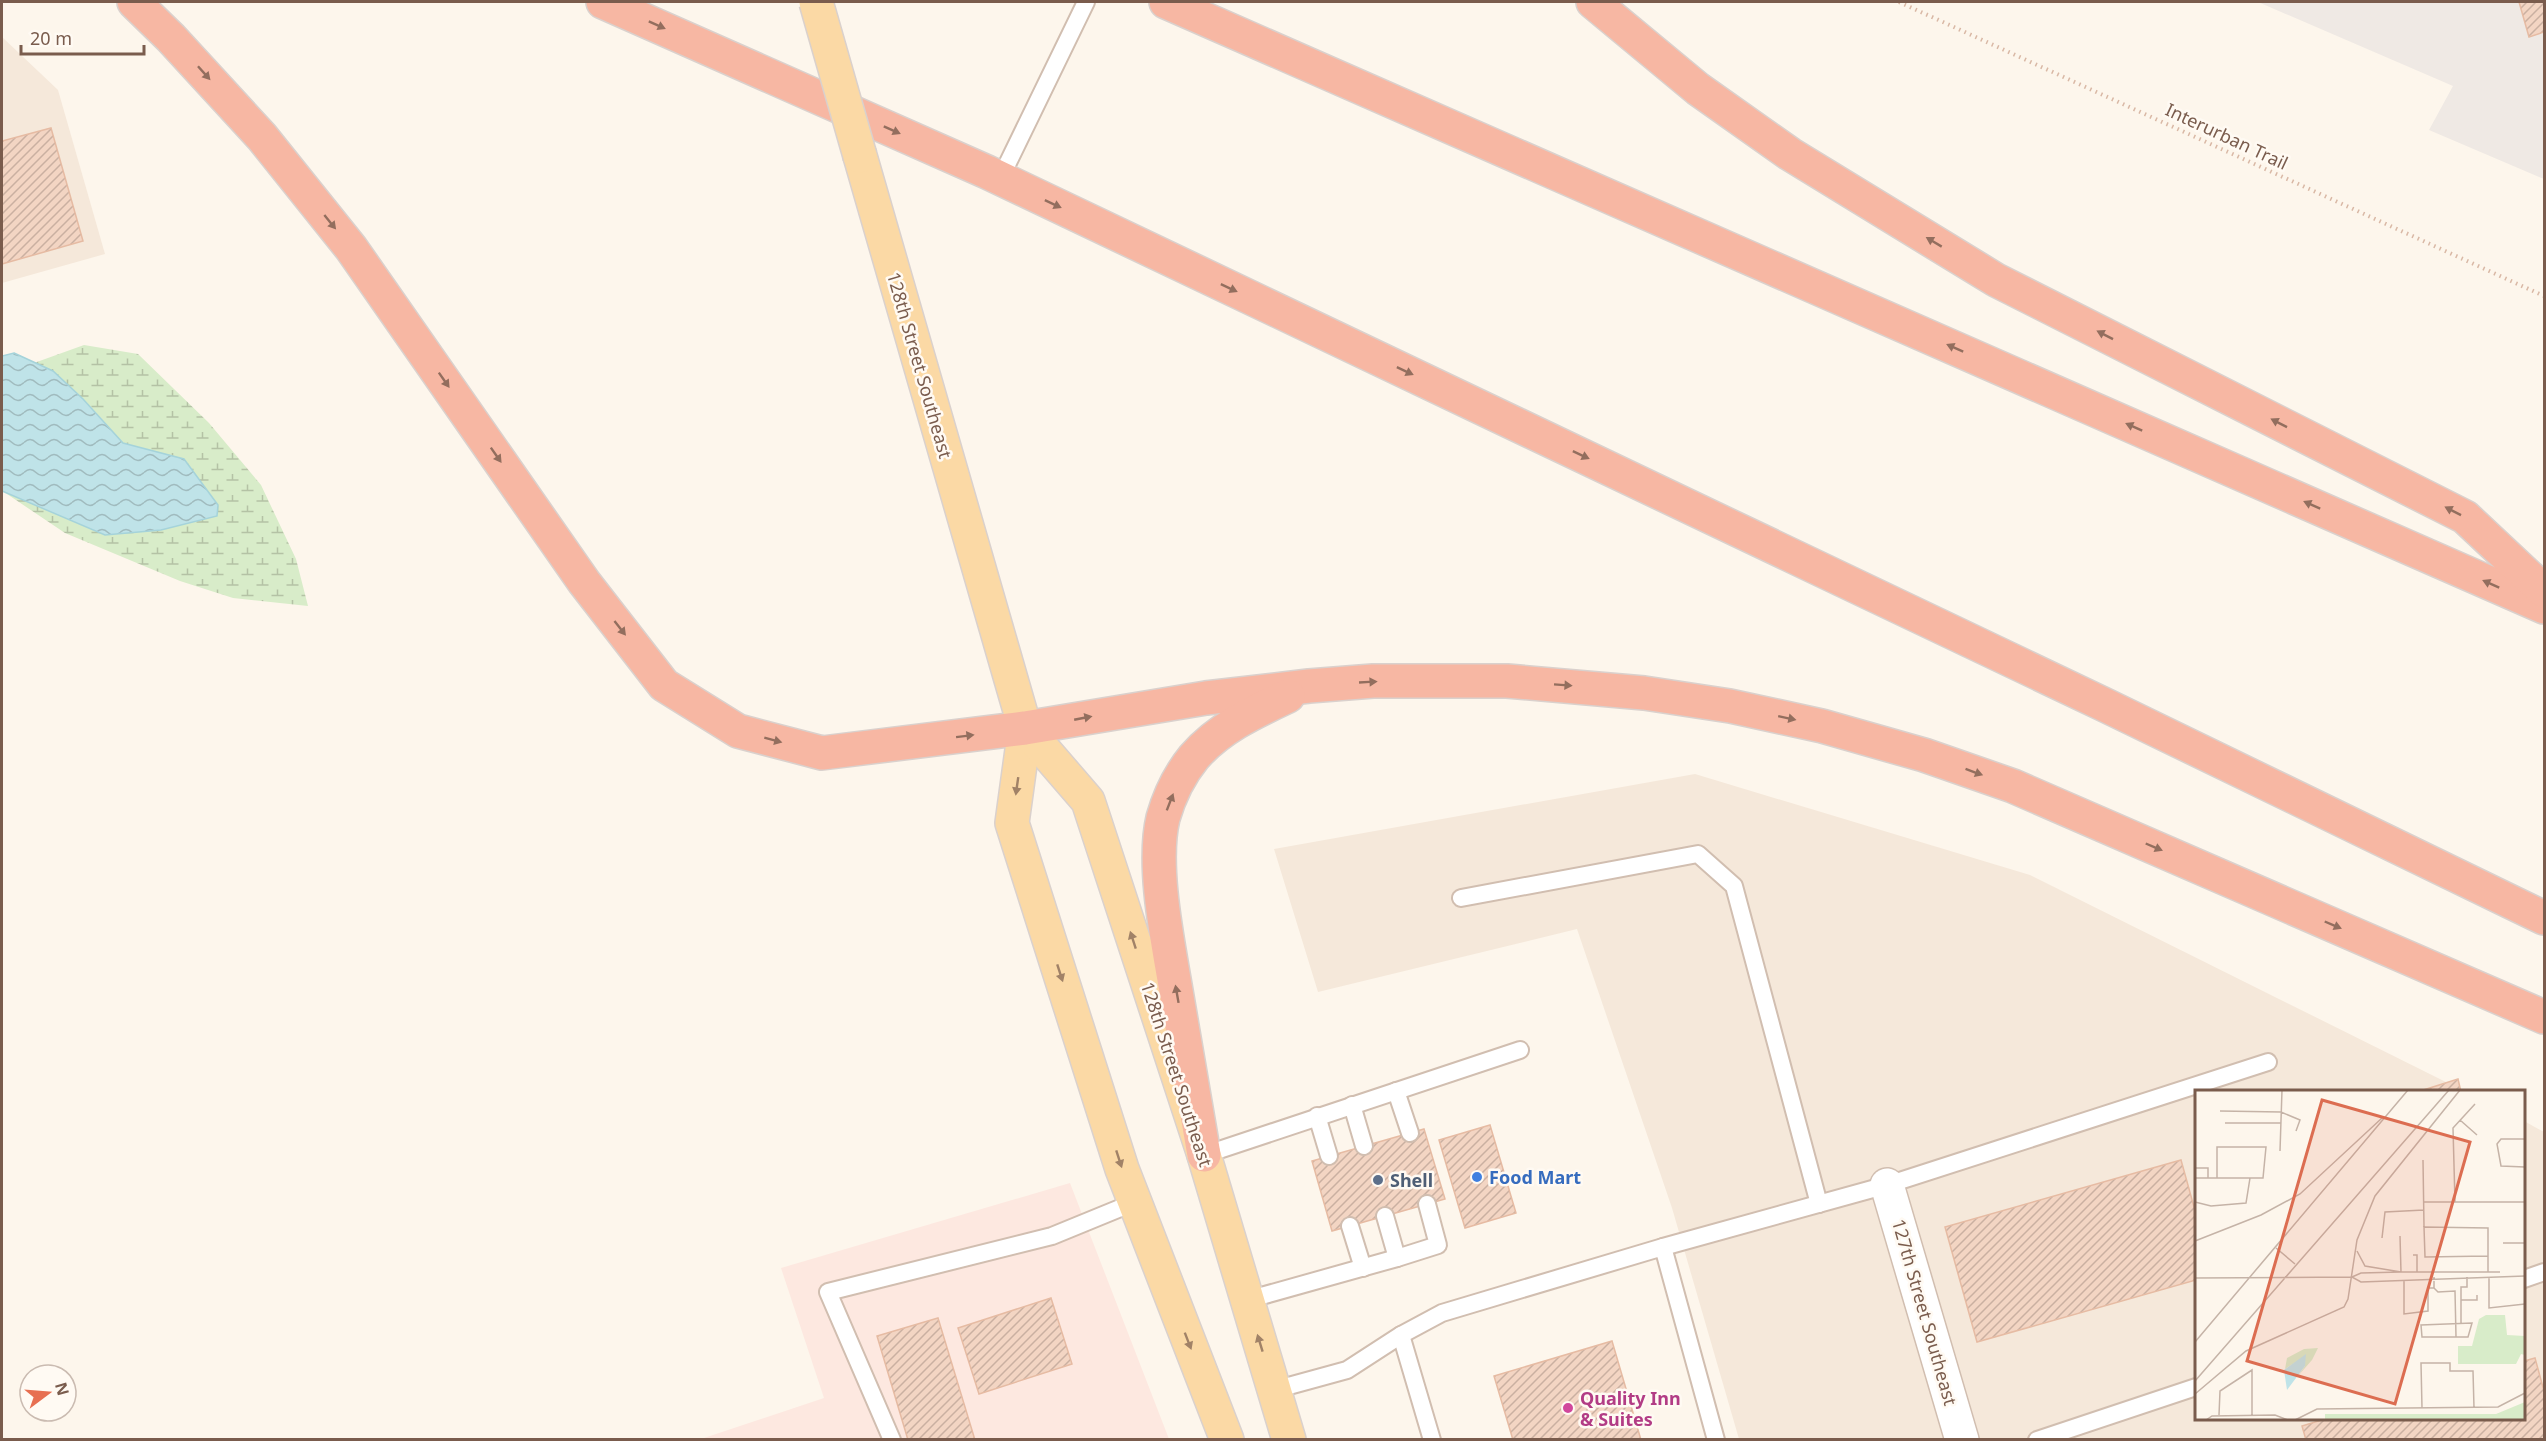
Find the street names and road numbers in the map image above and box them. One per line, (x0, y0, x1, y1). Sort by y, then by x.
street label: Interurban Trail (2162, 97, 2292, 175)
street label: 128th Street Southeast (882, 269, 958, 462)
street label: 128th Street Southeast (1136, 979, 1218, 1170)
street label: 127th Street Southeast (1887, 1216, 1963, 1409)

